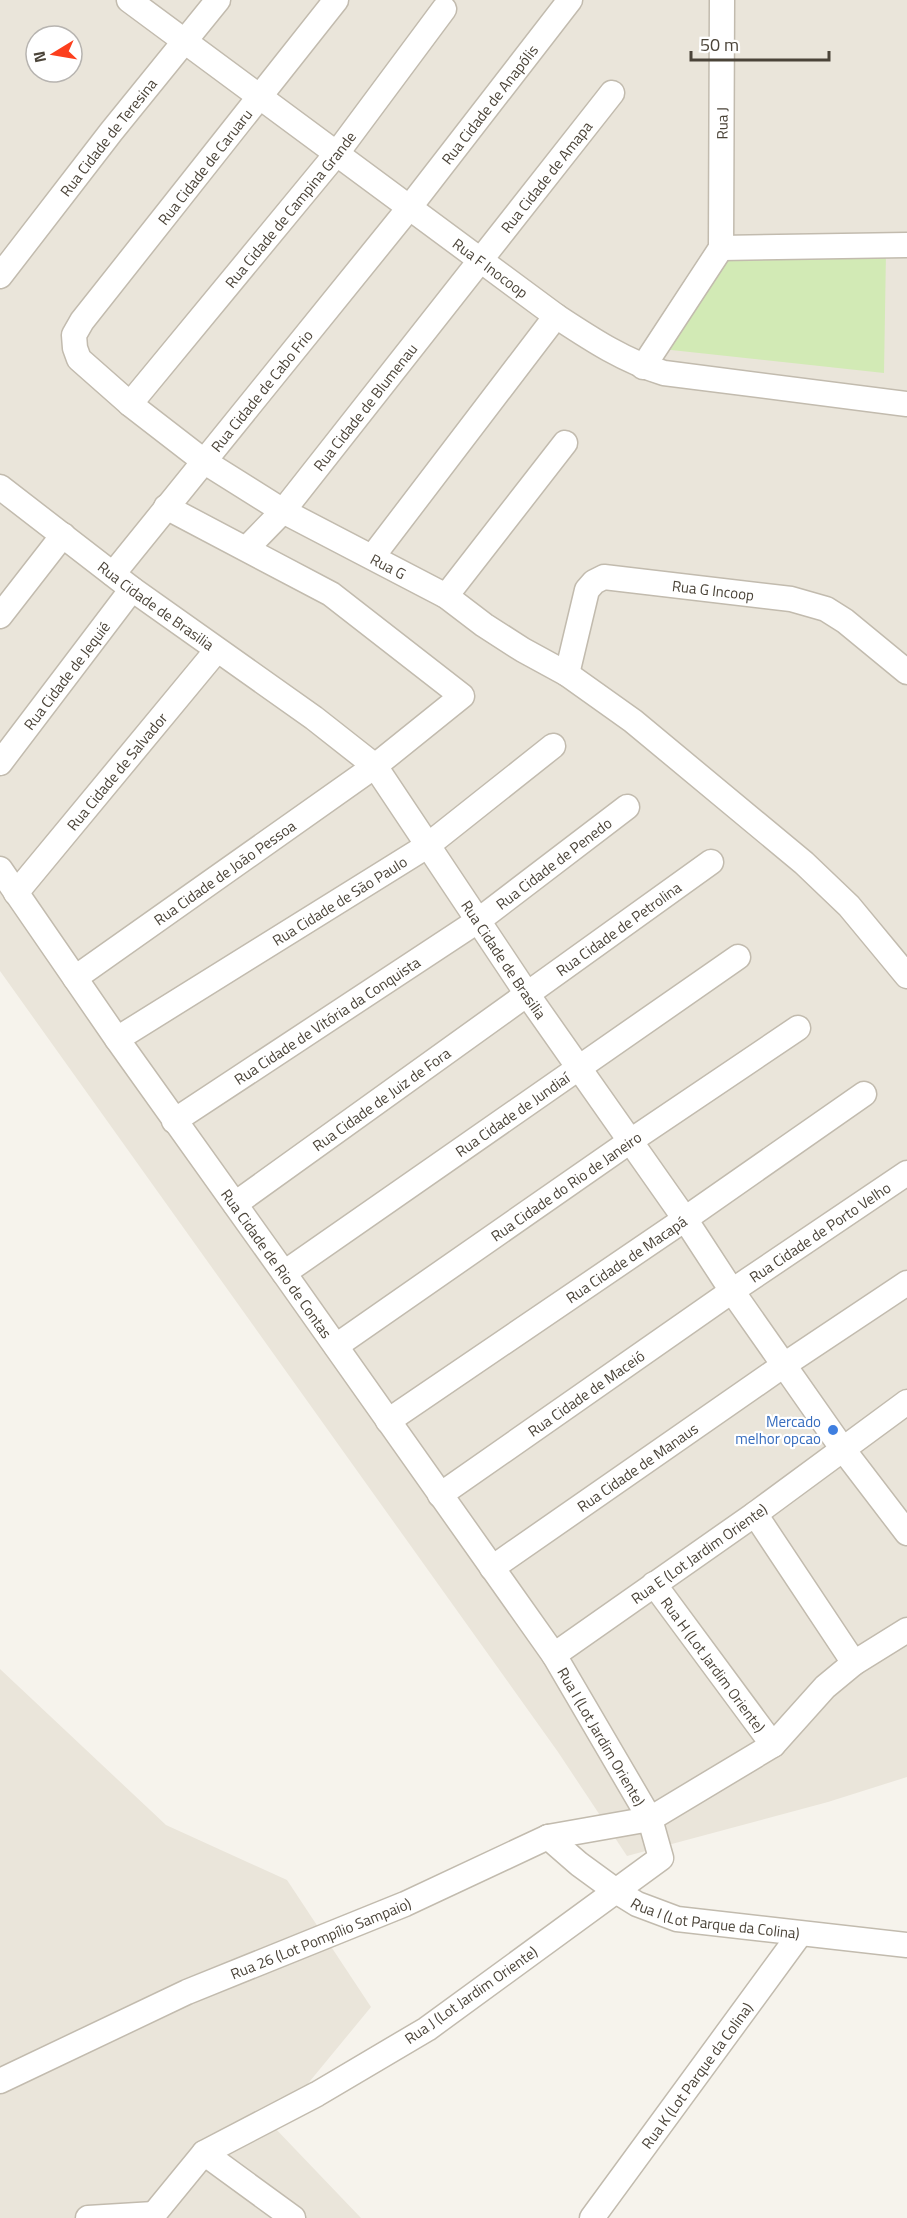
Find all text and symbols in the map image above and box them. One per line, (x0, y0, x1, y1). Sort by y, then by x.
north arrow (24, 24, 84, 84)
scale bar (691, 24, 829, 62)
text: 50 m (700, 31, 739, 58)
street label: Rua Cidade de Anapólis (435, 39, 543, 169)
text: N (26, 49, 52, 65)
street label: Rua Cidade de Teresina (54, 73, 162, 201)
street label: Rua Cidade de Caruaru (152, 104, 258, 230)
street label: Rua J (710, 107, 733, 140)
street label: Rua Cidade de Amapa (495, 115, 598, 238)
street label: Rua Cidade de Campina Grande (219, 126, 361, 293)
street label: Rua F Inocoop (448, 232, 533, 303)
street label: Rua Cidade de Cabo Frio (205, 324, 318, 457)
street label: Rua Cidade de Blumenau (307, 338, 422, 476)
street label: Rua G (367, 547, 410, 585)
street label: Rua Cidade de Brasilia (93, 555, 220, 656)
street label: Rua G Incoop (671, 574, 756, 606)
street label: Rua Cidade de Jequié (18, 616, 115, 735)
street label: Rua Cidade de Salvador (61, 707, 173, 835)
street label: Rua Cidade de Penedo (491, 811, 616, 915)
street label: Rua Cidade de João Pessoa (149, 814, 301, 931)
street label: Rua Cidade de São Paulo (267, 850, 411, 951)
street label: Rua Cidade de Petrolina (551, 875, 686, 982)
street label: Rua Cidade de Brasilia (456, 895, 553, 1024)
street label: Rua Cidade de Vitória da Conquista (229, 950, 425, 1090)
street label: Rua Cidade de Juiz de Fora (307, 1041, 455, 1157)
street label: Rua Cidade de Jundiaí (450, 1065, 576, 1162)
street label: Rua Cidade do Rio de Janeiro (486, 1125, 646, 1247)
street label: Rua Cidade de Porto Velho (744, 1176, 895, 1288)
street label: Rua Cidade de Rio de Contas (216, 1184, 338, 1343)
street label: Rua Cidade de Macapá (561, 1209, 692, 1309)
street label: Rua Cidade de Maceió (523, 1344, 649, 1442)
place label: Mercado melhor opcao (735, 1410, 821, 1450)
street label: Rua Cidade de Manaus (572, 1417, 703, 1517)
marker: Mercado melhor opcao (826, 1423, 840, 1437)
street label: Rua E (Lot Jardim Oriente) (626, 1497, 772, 1609)
street label: Rua H (Lot Jardim Oriente) (656, 1592, 771, 1737)
street label: Rua I (Lot Jardim Oriente) (552, 1663, 651, 1810)
street label: Rua 26 (Lot Pompílio Sampaio) (227, 1891, 415, 1985)
street label: Rua I (Lot Parque da Colina) (626, 1891, 801, 1944)
street label: Rua J (Lot Jardim Oriente) (400, 1940, 542, 2050)
street label: Rua K (Lot Parque da Colina) (635, 1997, 758, 2153)

